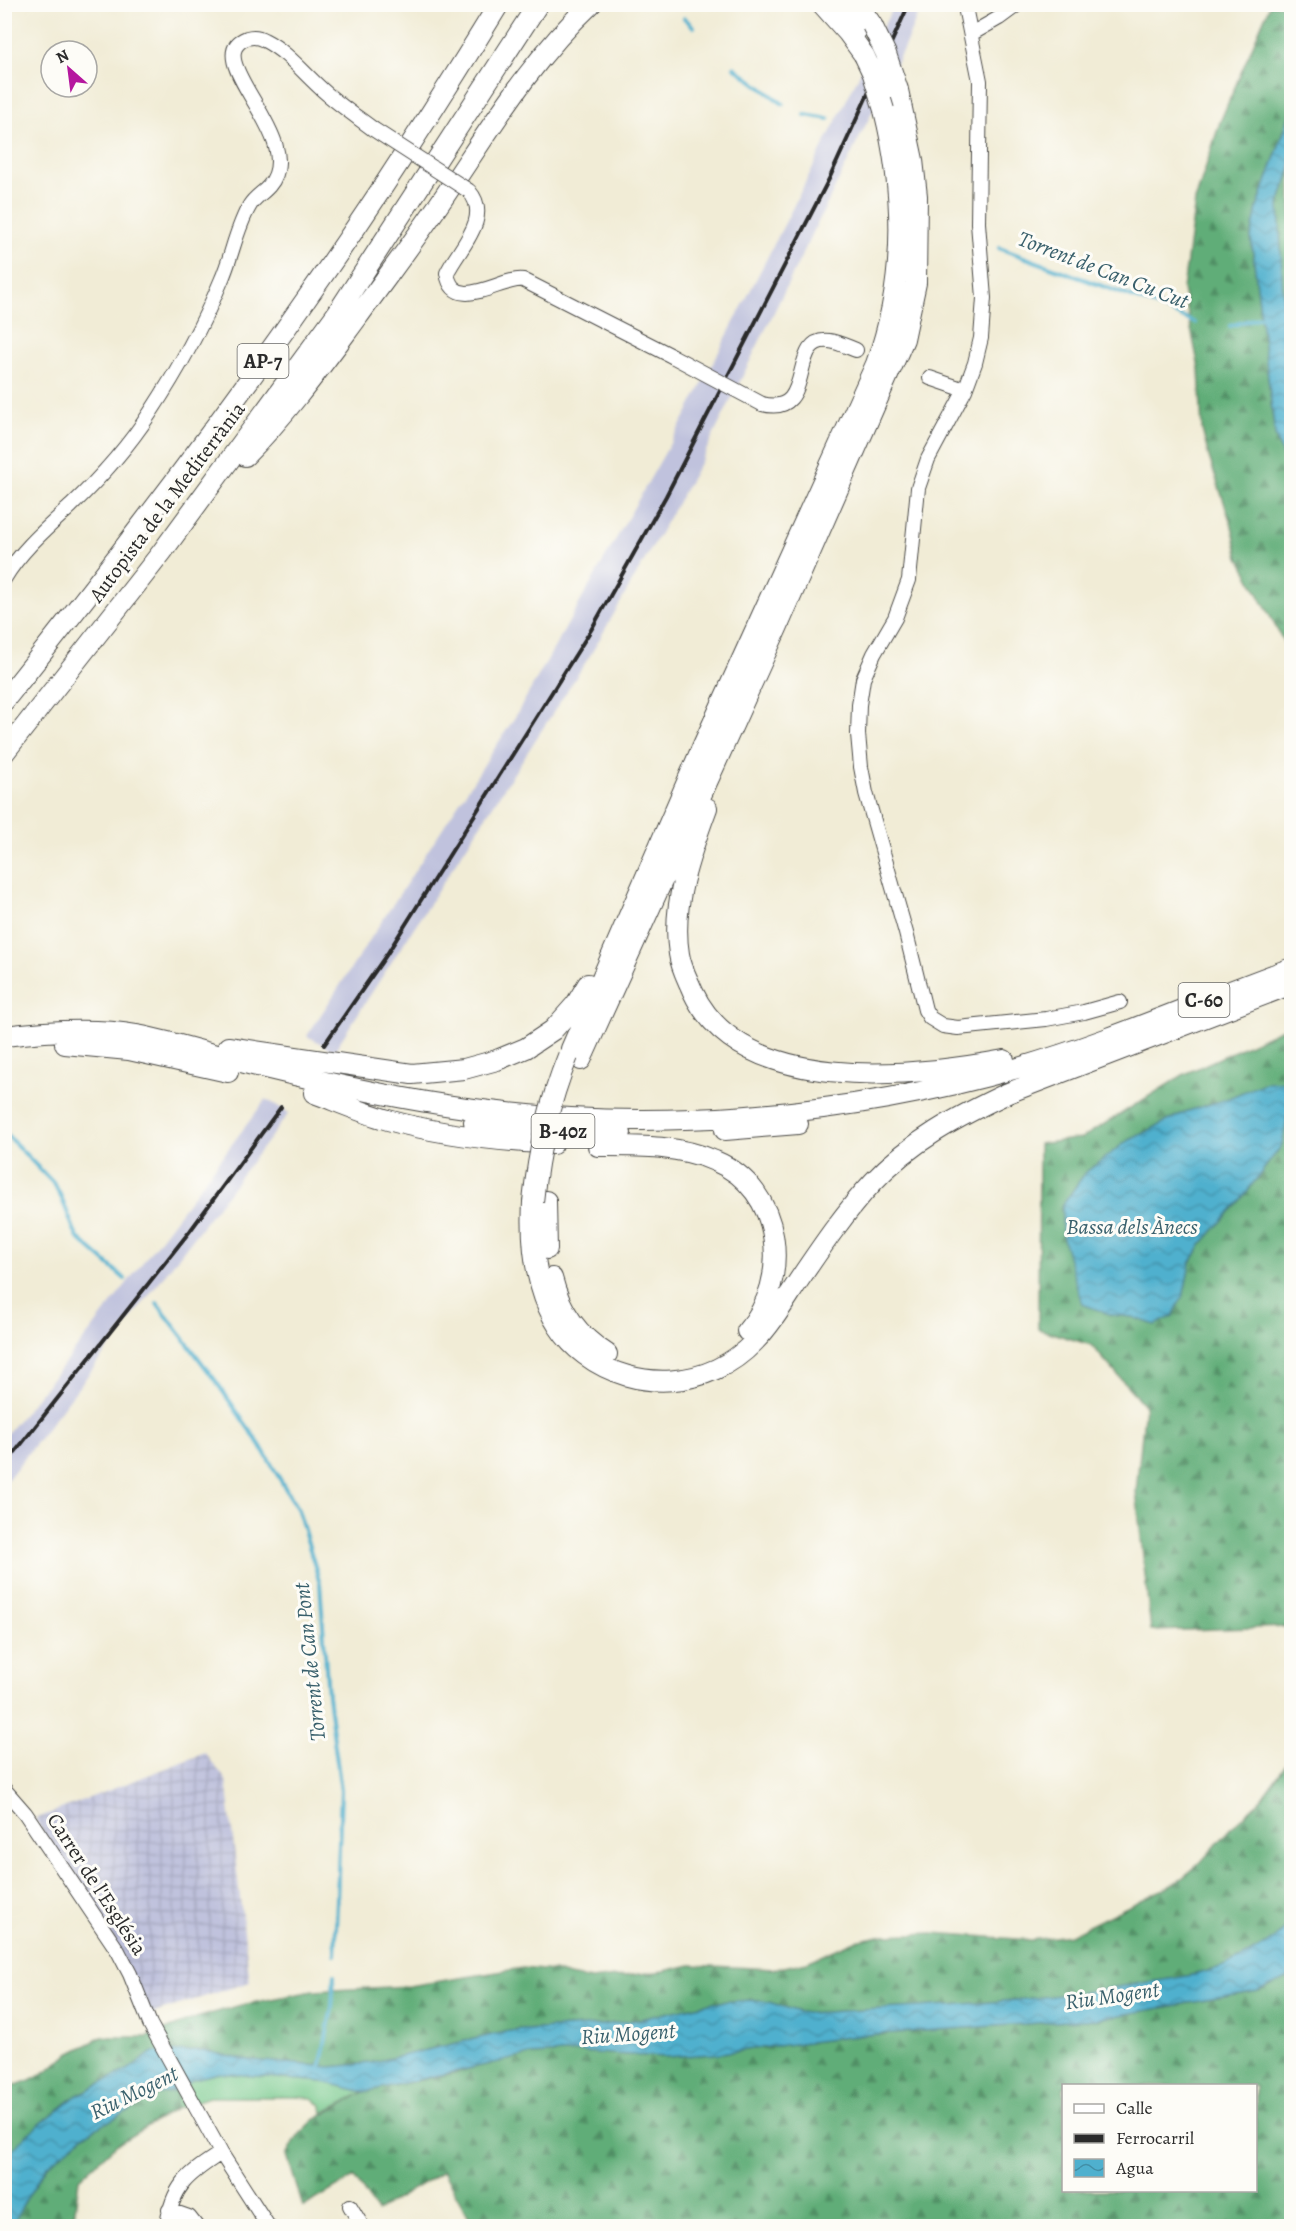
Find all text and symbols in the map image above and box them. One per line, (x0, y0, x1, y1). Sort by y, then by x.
north arrow (39, 39, 99, 99)
text: N (52, 44, 73, 69)
water label: Torrent de Can Cu Cut (1014, 224, 1193, 317)
road number: AP-7 (238, 344, 288, 378)
street label: Autopista de la Mediterrània (82, 396, 252, 609)
road number: C-60 (1178, 983, 1230, 1017)
road number: B-40z (532, 1114, 594, 1148)
water label: Bassa dels Ànecs (1066, 1212, 1198, 1242)
water label: Torrent de Can Pont (287, 1581, 333, 1743)
street label: Carrer de l'Església (41, 1808, 154, 1961)
water label: Riu Mogent (1063, 1974, 1161, 2017)
water label: Riu Mogent (580, 2016, 677, 2052)
water label: Riu Mogent (85, 2059, 184, 2127)
legend (1062, 2084, 1257, 2192)
text: Calle (1116, 2096, 1153, 2120)
text: Ferrocarril (1116, 2126, 1195, 2150)
text: Agua (1115, 2156, 1154, 2180)

